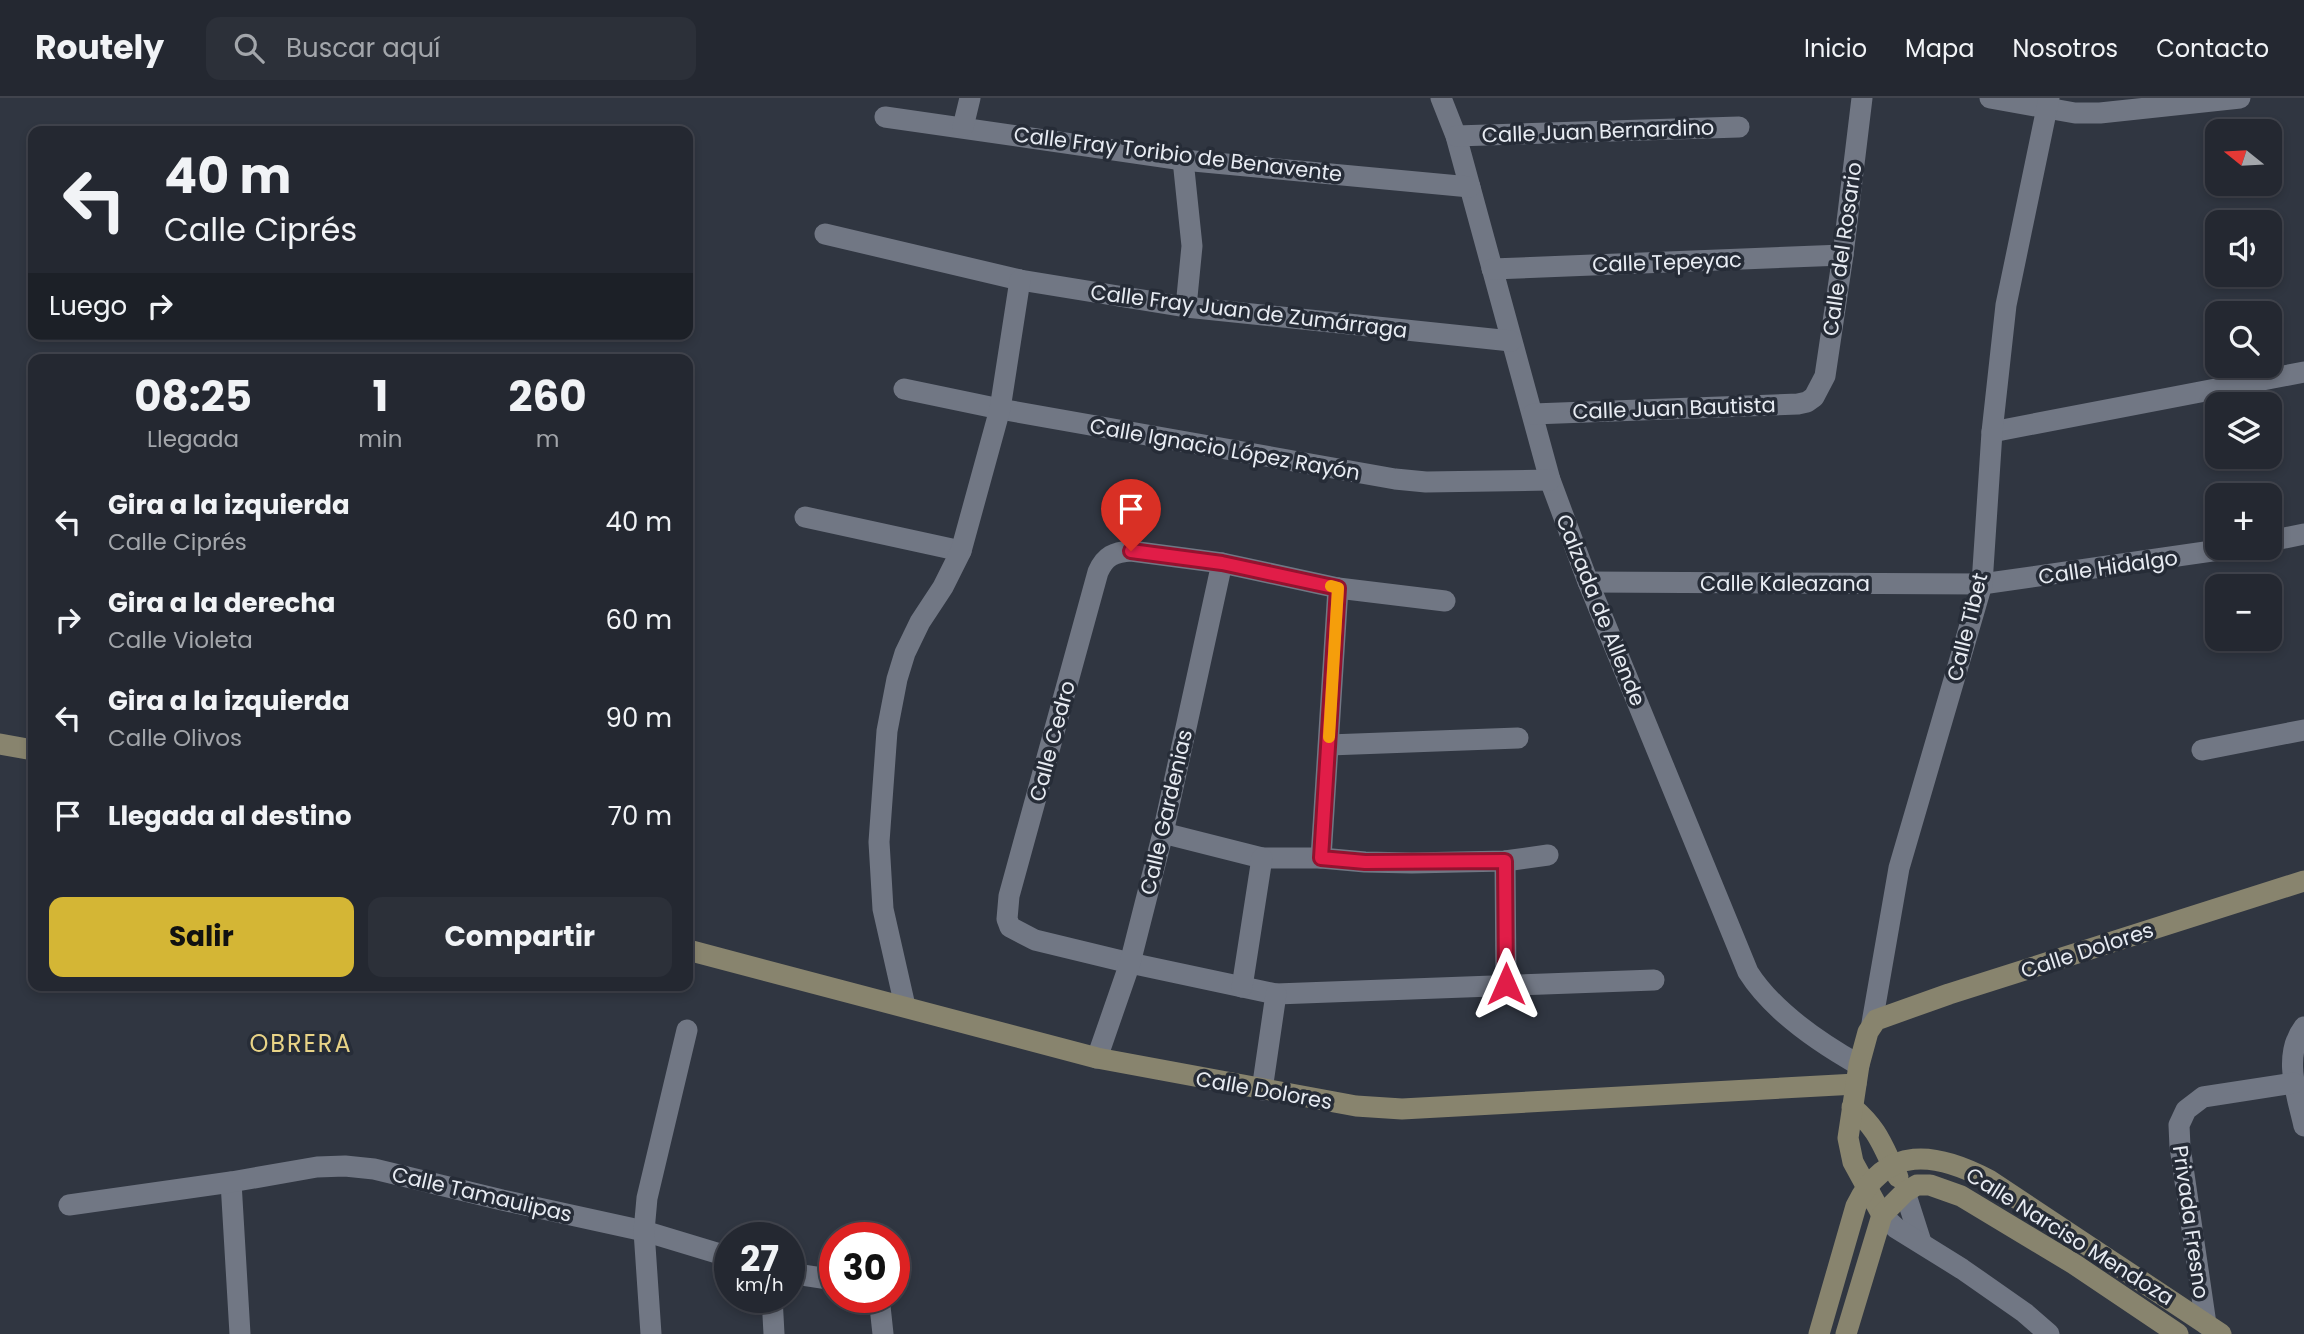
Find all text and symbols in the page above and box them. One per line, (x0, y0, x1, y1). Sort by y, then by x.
search box (206, 17, 696, 80)
text: Routely (35, 24, 164, 71)
icon: search (230, 29, 268, 67)
text: Buscar aquí (286, 30, 440, 66)
text: Inicio (1804, 32, 1867, 65)
text: Mapa (1905, 32, 1974, 65)
text: Nosotros (2012, 32, 2118, 65)
text: Contacto (2156, 32, 2269, 65)
street label: Calle Juan Bernardino (1481, 112, 1715, 150)
street label: Calle Fray Toribio de Benavente (1012, 119, 1344, 189)
north arrow (2205, 119, 2282, 196)
map controls (2205, 119, 2282, 651)
text: 40 m (164, 142, 291, 210)
icon: left (49, 154, 140, 245)
street label: Calle del Rosario (1815, 160, 1869, 338)
text: Calle Ciprés (164, 207, 357, 252)
button: sound (2205, 210, 2282, 287)
street label: Calle Tepeyac (1592, 245, 1742, 279)
street label: Calle Fray Juan de Zumárraga (1089, 277, 1409, 345)
icon: right (141, 287, 179, 325)
text: Luego (49, 288, 127, 324)
button: search (2205, 301, 2282, 378)
text: 08:25 (134, 367, 252, 426)
text: 1 (372, 367, 388, 426)
text: 260 (509, 367, 587, 426)
street label: Calle Juan Bautista (1572, 390, 1776, 426)
button: layers (2205, 392, 2282, 469)
street label: Calle Ignacio López Rayón (1088, 411, 1362, 487)
text: Llegada (147, 423, 239, 455)
text: min (358, 423, 402, 455)
text: m (536, 423, 560, 455)
pin (1101, 479, 1161, 551)
button: + (2205, 483, 2282, 560)
text: Gira a la izquierda (108, 487, 350, 523)
icon: arrive (1112, 490, 1150, 528)
icon: left (49, 503, 87, 541)
text: 40 m (606, 504, 672, 540)
street label: Calzada de Allende (1549, 510, 1653, 710)
text: Calle Ciprés (108, 526, 247, 558)
street label: Calle Hidalgo (2037, 543, 2179, 591)
street label: Calle Kaleazana (1700, 569, 1870, 598)
street label: Calle Tibet (1940, 570, 1994, 684)
button: − (2205, 574, 2282, 651)
text: Gira a la derecha (108, 585, 336, 621)
icon: right (49, 601, 87, 639)
text: 60 m (605, 602, 672, 638)
text: Calle Violeta (108, 624, 253, 656)
street label: Calle Cedro (1022, 677, 1082, 805)
text: Gira a la izquierda (108, 683, 350, 719)
icon: left (49, 699, 87, 737)
text: 90 m (606, 700, 672, 736)
text: Calle Olivos (108, 722, 242, 754)
street label: Calle Gardenias (1133, 727, 1199, 897)
icon: arrive (49, 797, 87, 835)
text: Llegada al destino (108, 798, 352, 834)
text: 70 m (608, 798, 672, 834)
button: Salir (49, 897, 354, 977)
button: Compartir (368, 897, 672, 977)
street label: Calle Dolores (2017, 915, 2157, 985)
position arrow (1469, 947, 1543, 1021)
district label: OBRERA (249, 1027, 353, 1060)
street label: Calle Dolores (1193, 1064, 1335, 1116)
street label: Privada Fresno (2166, 1144, 2216, 1300)
street label: Calle Tamaulipas (389, 1159, 575, 1229)
street label: Calle Narciso Mendoza (1961, 1160, 2179, 1312)
speed limit sign: 30 (819, 1222, 910, 1313)
text: 27 (740, 1234, 779, 1283)
text: km/h (736, 1272, 783, 1297)

